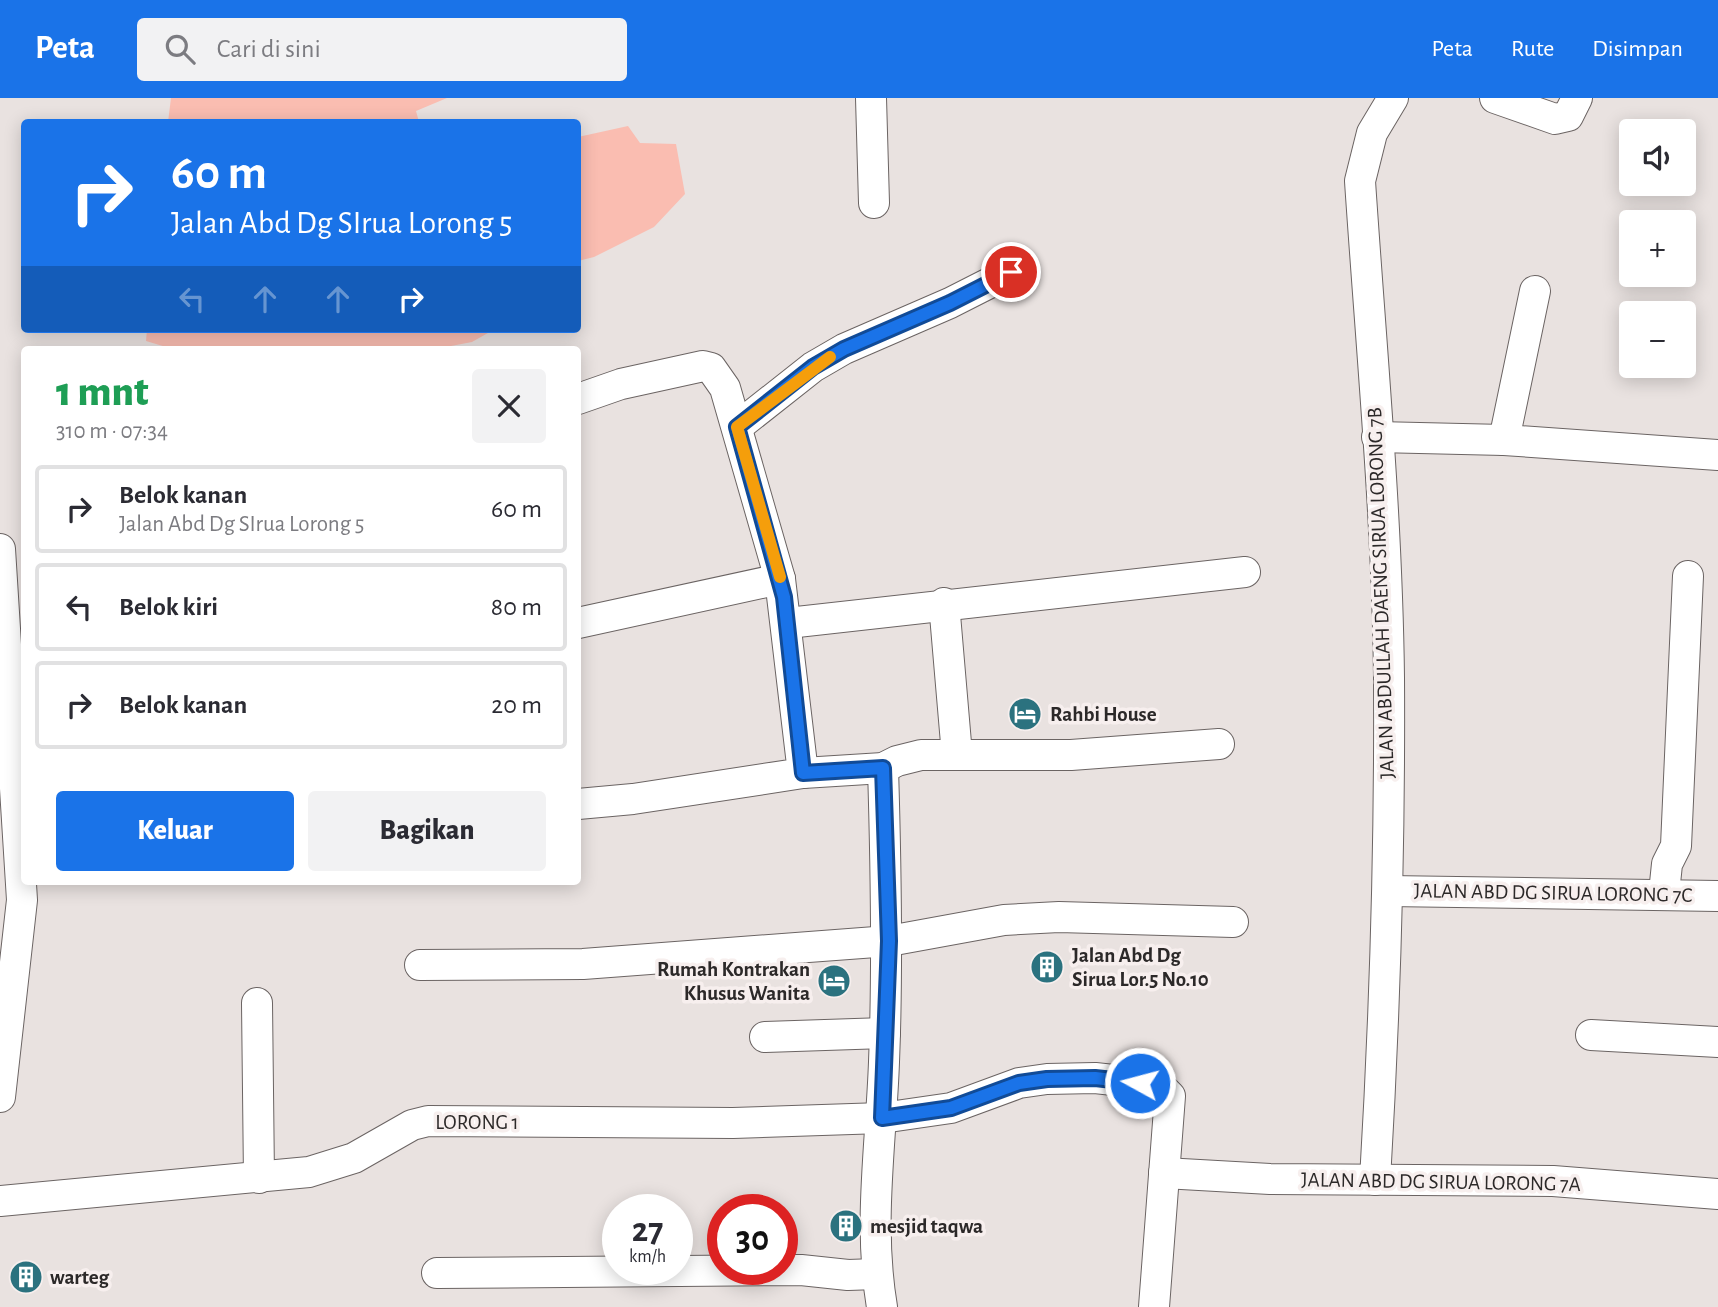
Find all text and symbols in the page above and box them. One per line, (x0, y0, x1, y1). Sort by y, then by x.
search box (137, 18, 627, 81)
icon: search (161, 30, 199, 68)
text: Peta (35, 32, 95, 65)
text: Cari di sini (217, 36, 321, 62)
text: Peta (1432, 37, 1473, 61)
text: Rute (1511, 37, 1554, 61)
text: Disimpan (1592, 37, 1683, 61)
map controls (1619, 119, 1696, 378)
button: sound (1619, 119, 1696, 196)
icon: right (56, 147, 147, 238)
text: 60 m (171, 149, 267, 198)
text: Jalan Abd Dg SIrua Lorong 5 (171, 207, 512, 239)
button: + (1619, 210, 1696, 287)
pin (981, 242, 1041, 302)
icon: arrive (992, 253, 1030, 291)
icon: left (173, 280, 211, 318)
icon: ahead (246, 280, 284, 318)
icon: ahead (319, 280, 357, 318)
icon: right (392, 280, 430, 318)
button: − (1619, 301, 1696, 378)
button: close (472, 369, 546, 443)
text: 1 mnt (56, 371, 149, 413)
street label: JALAN ABDULLAH DAENG SIRUA LORONG 7B (1364, 407, 1398, 779)
text: 310 m · 07:34 (56, 420, 168, 443)
text: Belok kanan (119, 482, 247, 508)
icon: right (60, 490, 98, 528)
text: 60 m (491, 496, 542, 522)
text: Jalan Abd Dg SIrua Lorong 5 (119, 513, 364, 536)
icon: left (60, 588, 98, 626)
text: Belok kiri (119, 594, 218, 620)
text: 80 m (491, 594, 542, 620)
icon: right (60, 686, 98, 724)
text: Belok kanan (119, 692, 247, 718)
text: 20 m (491, 692, 542, 718)
hotel icon: Rahbi House (1006, 695, 1044, 733)
place label: Rahbi House (1050, 704, 1157, 725)
button: Keluar (56, 791, 294, 871)
button: Bagikan (308, 791, 546, 871)
street label: JALAN ABD DG SIRUA LORONG 7C (1414, 880, 1692, 906)
place label: Jalan Abd Dg Sirua Lor.5 No.10 (1072, 945, 1209, 990)
building icon: Jalan Abd Dg Sirua Lor.5 No.10 (1028, 948, 1066, 986)
place label: Rumah Kontrakan Khusus Wanita (657, 959, 810, 1004)
hotel icon: Rumah Kontrakan Khusus Wanita (815, 962, 853, 1000)
position arrow (1103, 1046, 1177, 1120)
street label: LORONG 1 (435, 1112, 519, 1133)
street label: JALAN ABD DG SIRUA LORONG 7A (1301, 1169, 1581, 1195)
speed limit sign: 30 (707, 1194, 798, 1285)
building icon: mesjid taqwa (827, 1207, 865, 1245)
text: 27 (632, 1213, 663, 1248)
place label: mesjid taqwa (870, 1216, 983, 1237)
text: km/h (629, 1248, 666, 1266)
building icon: warteg (7, 1258, 45, 1296)
place label: warteg (50, 1267, 109, 1288)

